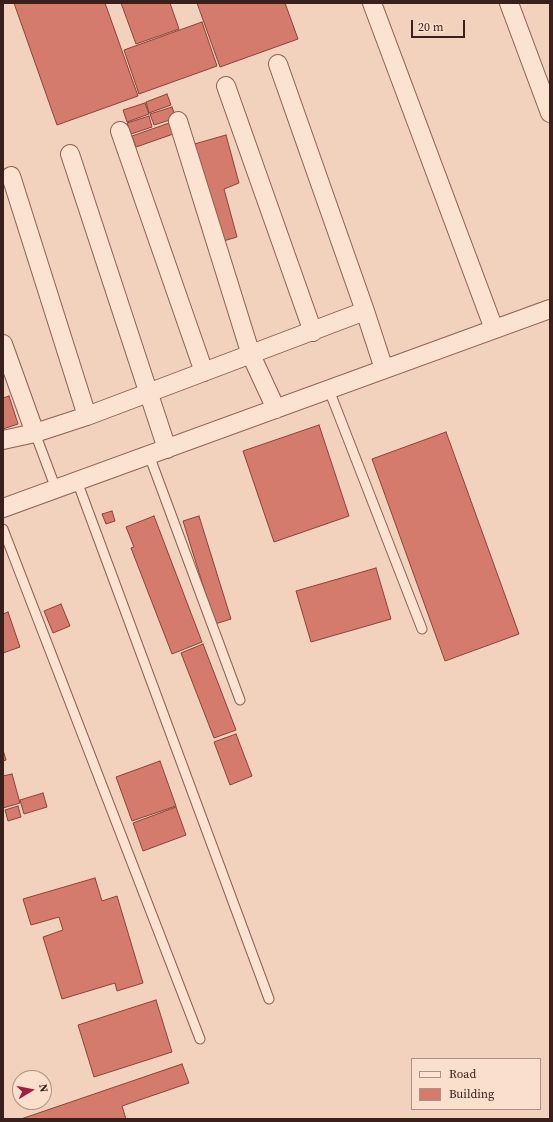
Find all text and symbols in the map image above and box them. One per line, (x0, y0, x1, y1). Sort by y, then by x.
scale bar (413, 12, 467, 38)
text: 20 m (418, 19, 444, 35)
legend (411, 1058, 541, 1110)
text: Road (449, 1066, 476, 1082)
north arrow (12, 1070, 52, 1110)
text: N (35, 1083, 51, 1093)
text: Building (449, 1086, 494, 1102)

